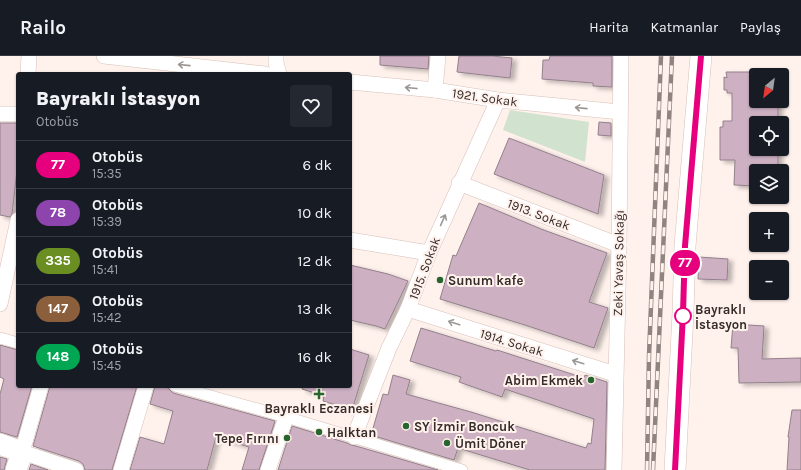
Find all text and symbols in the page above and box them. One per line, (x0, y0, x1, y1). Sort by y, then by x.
text: Railo (20, 17, 66, 39)
text: Harita (589, 19, 629, 36)
text: Katmanlar (651, 19, 718, 36)
text: Paylaş (740, 19, 781, 36)
one-way arrow (178, 61, 191, 69)
north arrow (749, 68, 789, 108)
map controls (749, 68, 789, 300)
one-way arrow (405, 84, 418, 92)
button: heart (290, 85, 332, 127)
street label: 1921. Sokak (451, 85, 519, 110)
text: Bayraklı İstasyon (36, 88, 200, 110)
one-way arrow (575, 105, 588, 112)
text: Otobüs (36, 114, 79, 129)
button: locate (749, 116, 789, 156)
text: Otobüs (92, 148, 143, 166)
text: 77 (51, 156, 65, 173)
text: 6 dk (303, 156, 332, 174)
button: layers (749, 164, 789, 204)
text: 15:35 (92, 166, 122, 181)
text: Otobüs (92, 196, 143, 214)
street label: 1913. Sokak (505, 196, 572, 233)
text: 78 (50, 204, 66, 221)
text: 10 dk (297, 204, 332, 222)
street label: Zeki Yavaş Sokağı (610, 210, 627, 316)
button: + (749, 212, 789, 252)
text: 15:39 (92, 214, 122, 229)
one-way arrow (440, 215, 447, 227)
street label: 1915. Sokak (406, 235, 443, 302)
text: Otobüs (92, 244, 143, 262)
line badge: 77 (667, 250, 703, 276)
text: 335 (45, 252, 71, 269)
text: 12 dk (297, 252, 332, 270)
text: 77 (678, 254, 692, 271)
button: − (749, 260, 789, 300)
text: 15:41 (92, 262, 118, 277)
place label: Sunum kafe (448, 273, 523, 288)
marker: Sunum kafe (435, 275, 445, 285)
text: Otobüs (92, 292, 143, 310)
text: 147 (48, 300, 68, 317)
text: 13 dk (297, 300, 332, 318)
place label: Bayraklı İstasyon (695, 302, 747, 332)
marker: Bayraklı İstasyon (674, 307, 692, 325)
text: 15:42 (92, 310, 121, 325)
one-way arrow (448, 319, 461, 326)
street label: 1914. Sokak (478, 326, 545, 359)
text: Otobüs (92, 340, 143, 358)
text: 148 (47, 348, 69, 365)
text: 16 dk (298, 348, 332, 366)
text: 15:45 (92, 358, 121, 373)
one-way arrow (572, 358, 585, 365)
place label: Abim Ekmek (505, 373, 583, 388)
marker: Abim Ekmek (586, 375, 596, 385)
marker: Bayraklı Eczanesi (314, 389, 324, 399)
place label: Bayraklı Eczanesi (264, 401, 374, 416)
place label: SY İzmir Boncuk (414, 418, 515, 434)
marker: SY İzmir Boncuk (401, 421, 411, 431)
place label: Halktan (327, 425, 376, 440)
marker: Halktan (314, 427, 324, 437)
place label: Tepe Fırını (215, 431, 279, 446)
marker: Tepe Fırını (282, 433, 292, 443)
place label: Ümit Döner (455, 436, 526, 451)
marker: Ümit Döner (442, 438, 452, 448)

